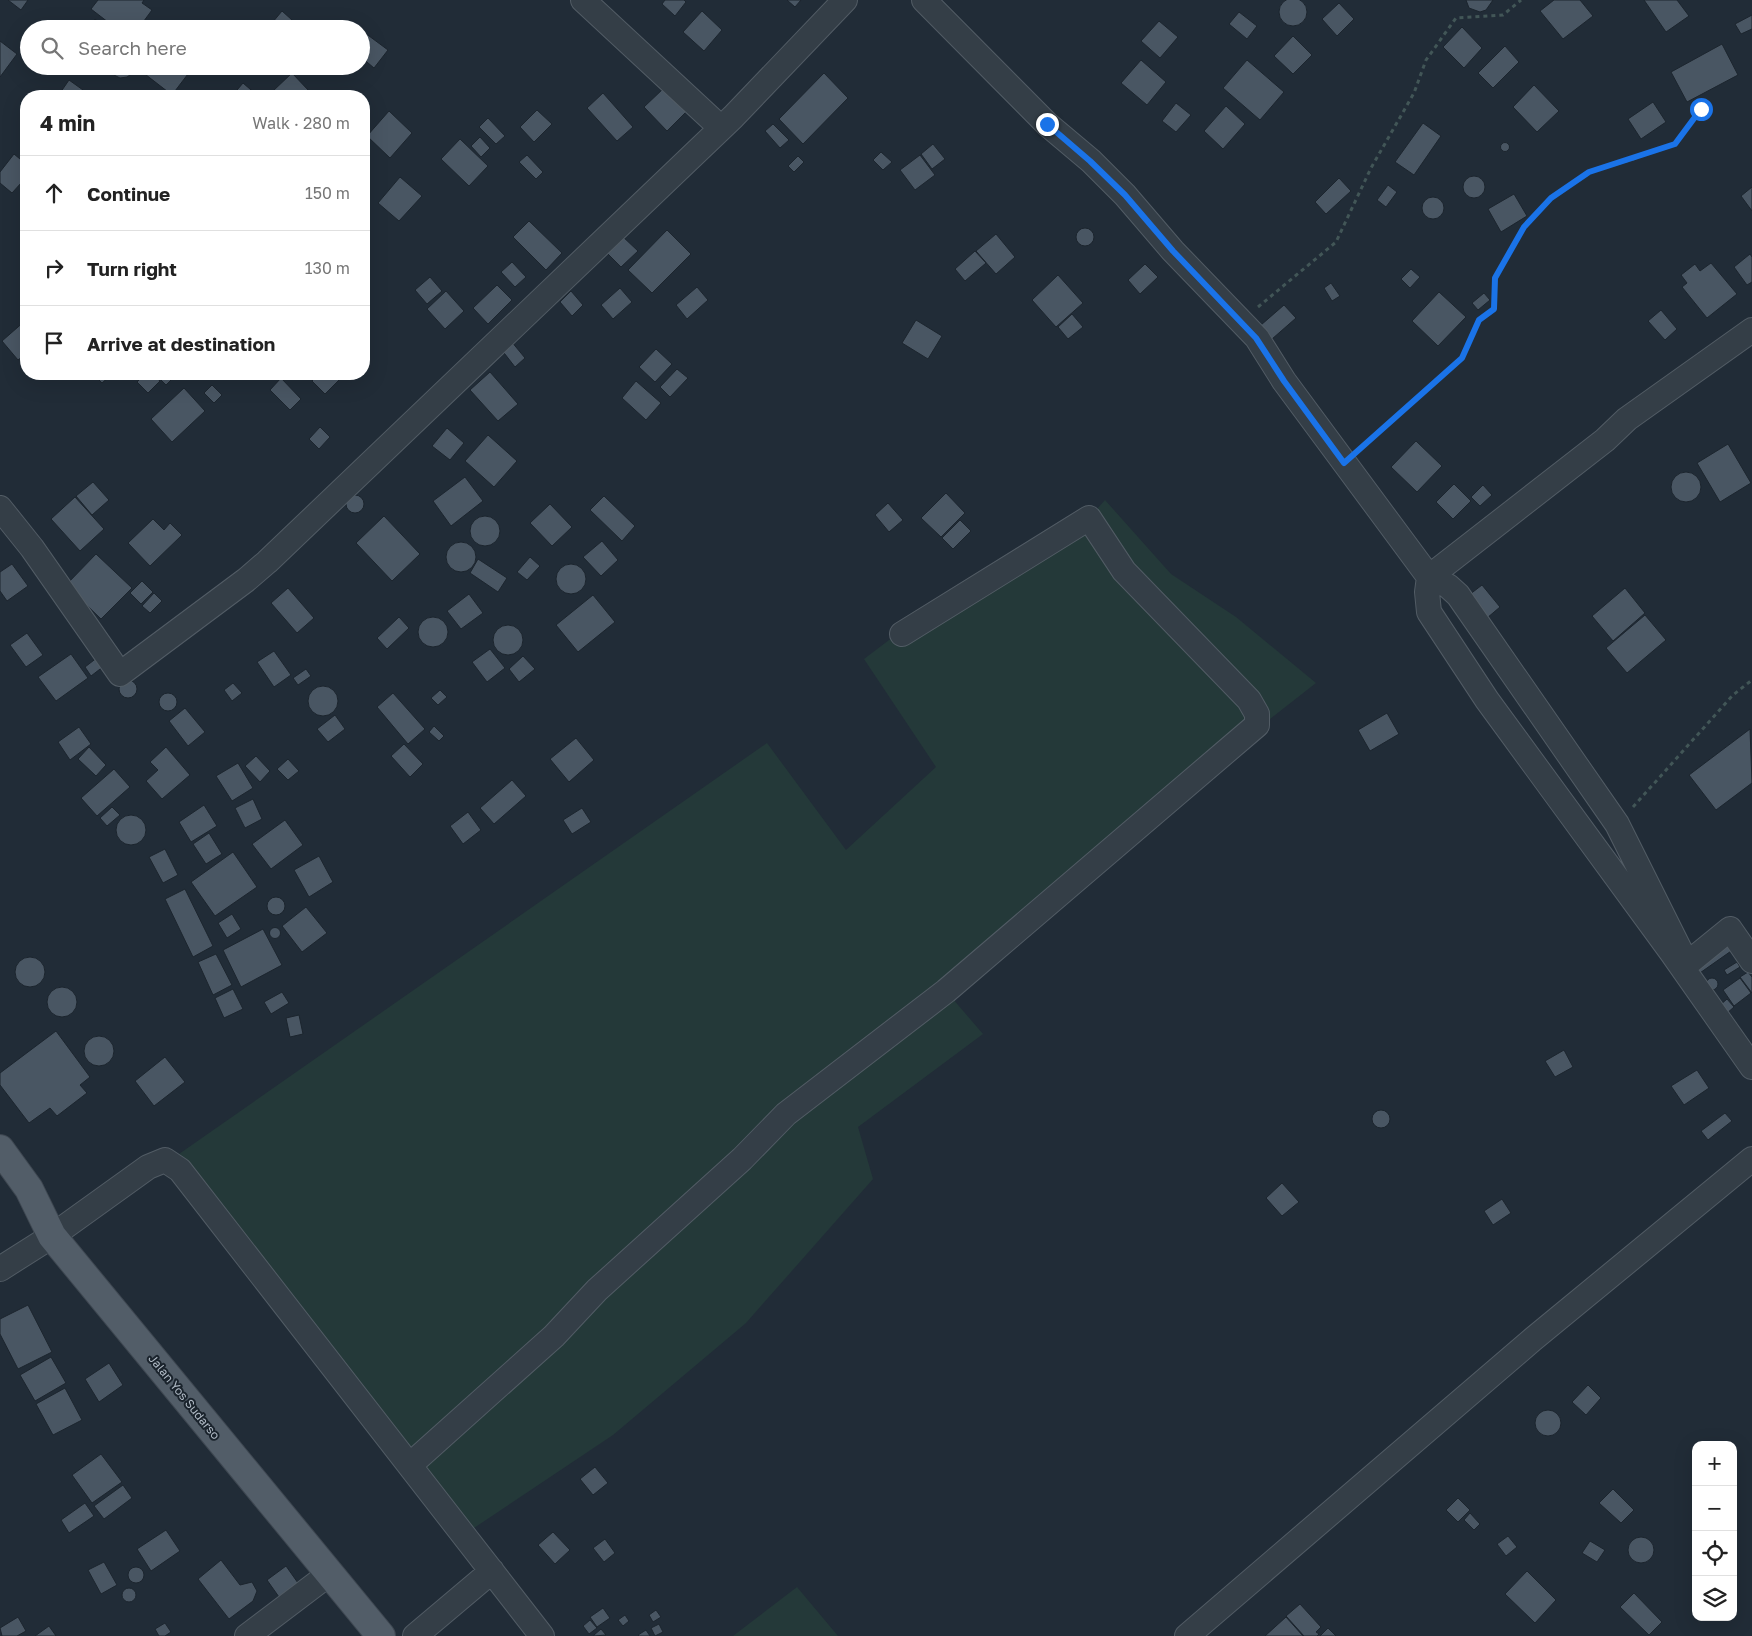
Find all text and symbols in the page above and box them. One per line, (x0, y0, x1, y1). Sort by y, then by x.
search box (20, 20, 370, 75)
icon: search (38, 34, 66, 62)
text: Search here (78, 36, 187, 59)
route start (1690, 98, 1713, 121)
text: 4 min (40, 110, 95, 136)
text: Walk · 280 m (252, 113, 350, 133)
route end (1036, 113, 1059, 136)
icon: ahead (40, 179, 68, 207)
text: Continue (87, 182, 170, 205)
text: 150 m (305, 183, 350, 203)
icon: right (40, 254, 68, 282)
text: Turn right (87, 257, 177, 280)
text: 130 m (305, 258, 350, 278)
icon: arrive (40, 329, 68, 357)
text: Arrive at destination (87, 332, 275, 355)
street label: Jalan Yos Sudarso (146, 1351, 223, 1442)
map controls (1692, 1441, 1737, 1621)
button: + (1692, 1441, 1737, 1486)
button: − (1692, 1486, 1737, 1531)
button: locate (1692, 1531, 1737, 1576)
button: layers (1692, 1576, 1737, 1621)

